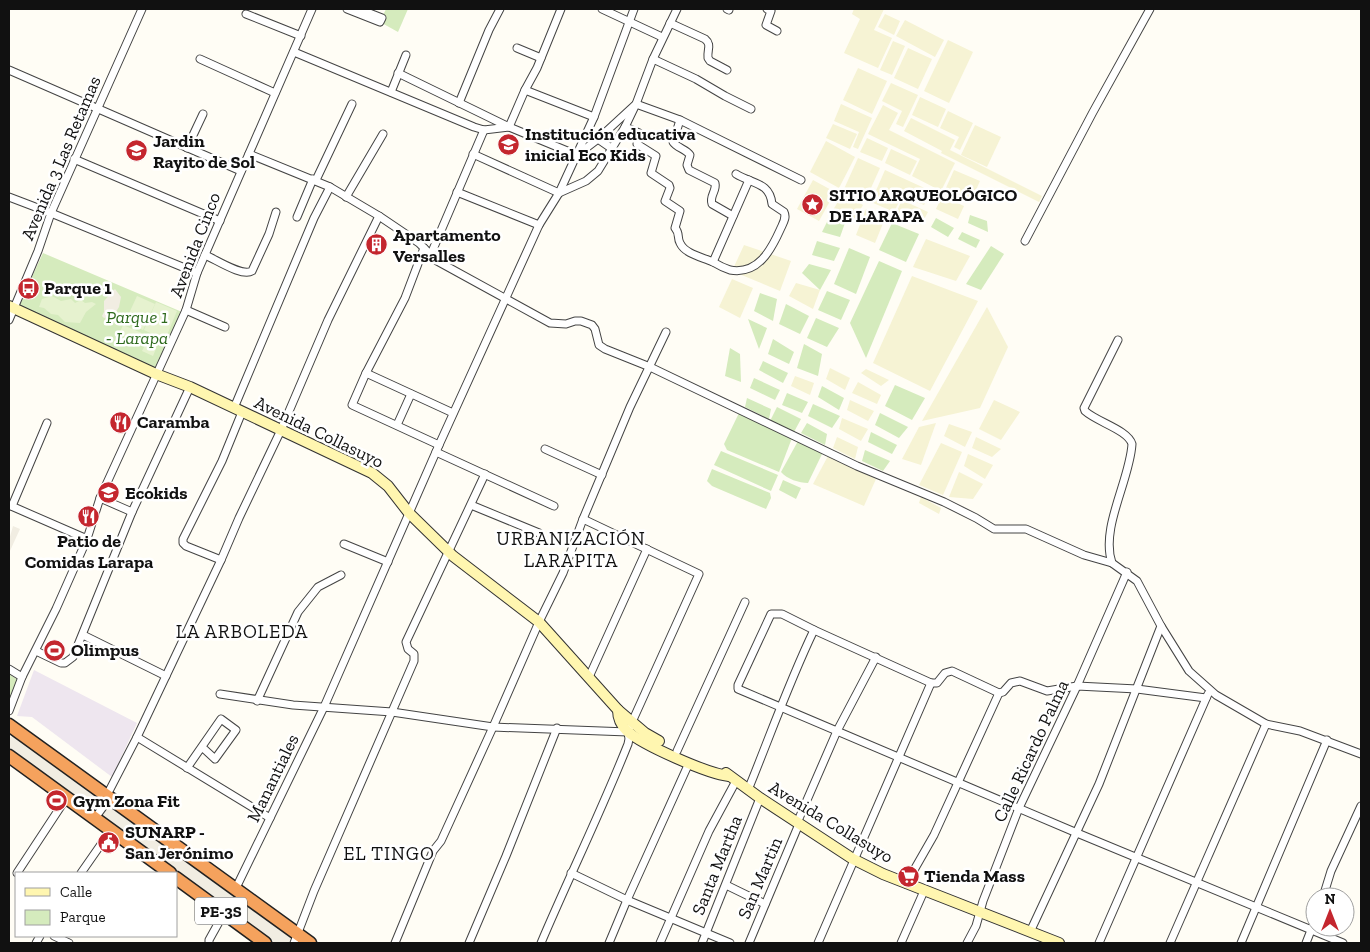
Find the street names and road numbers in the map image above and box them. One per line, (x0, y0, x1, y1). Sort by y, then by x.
street label: Avenida 3 Las Retamas (16, 72, 106, 243)
street label: Avenida Cinco (165, 189, 225, 301)
street label: Avenida Collasuyo (251, 391, 387, 473)
street label: Calle Ricardo Palma (988, 676, 1074, 826)
street label: Manantiales (242, 730, 304, 826)
street label: Avenida Collasuyo (765, 776, 897, 868)
street label: Santa Martha (687, 812, 747, 918)
street label: San Martin (733, 833, 787, 922)
road number: PE-3S (195, 898, 247, 924)

